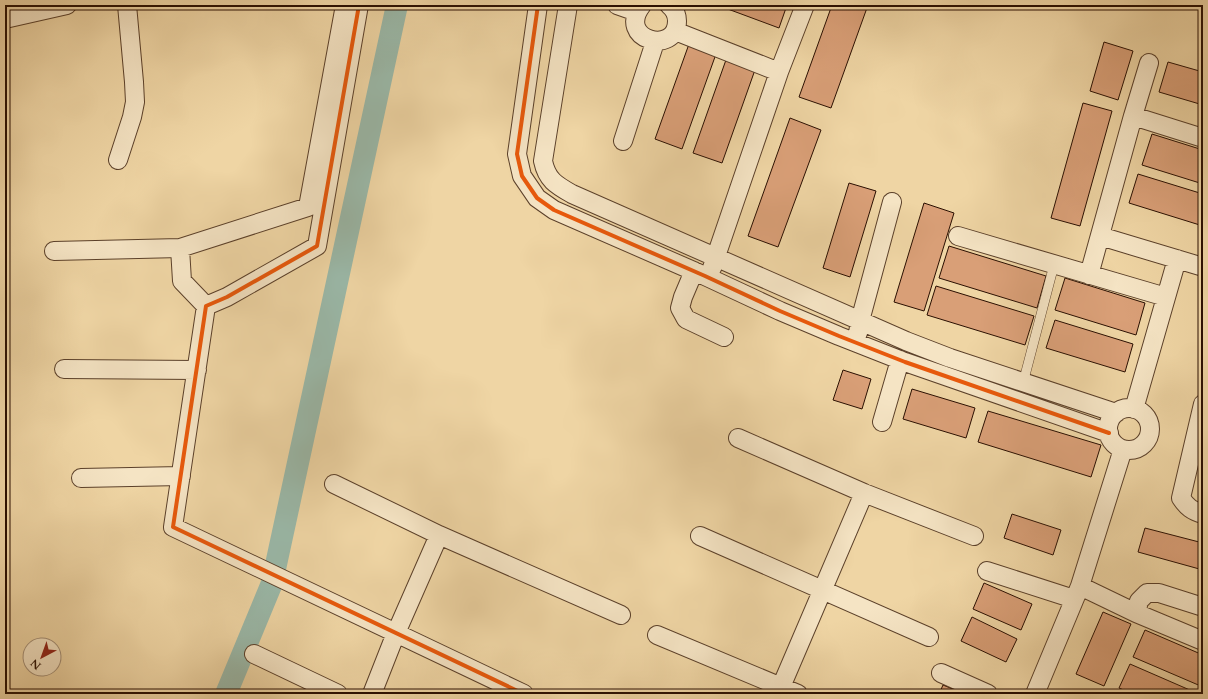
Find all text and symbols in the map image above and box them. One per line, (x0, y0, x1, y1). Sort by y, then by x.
north arrow (22, 637, 62, 677)
text: N (27, 655, 44, 673)

